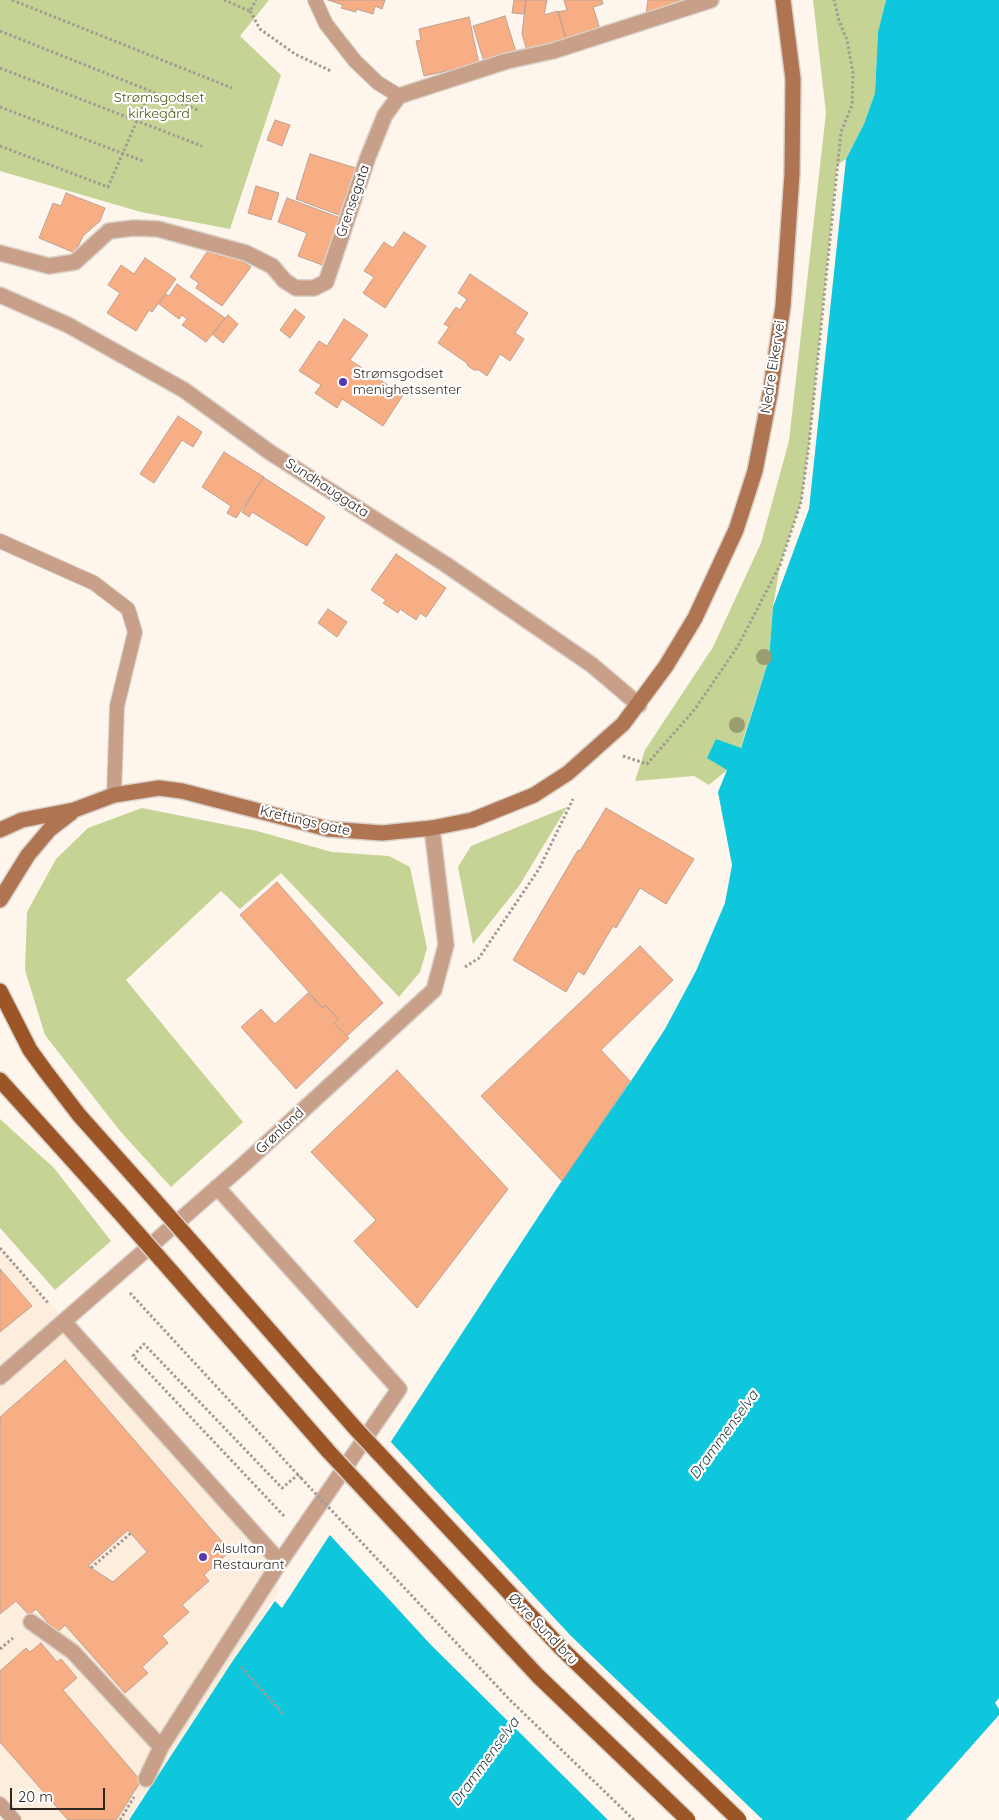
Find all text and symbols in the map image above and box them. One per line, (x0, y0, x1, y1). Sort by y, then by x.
park label: Strømsgodset kirkegård (114, 90, 204, 122)
street label: Grensegata (333, 163, 373, 239)
street label: Nedre Eikervei (757, 319, 789, 415)
place label: Strømsgodset menighetssenter (353, 366, 461, 398)
marker: Strømsgodset menighetssenter (337, 376, 349, 388)
street label: Sundhauggata (282, 455, 372, 521)
street label: Kreftings gate (258, 802, 352, 840)
street label: Grønland (252, 1104, 308, 1158)
water label: Drammenselva (686, 1387, 762, 1483)
place label: Alsultan Restaurant (213, 1541, 284, 1574)
marker: Alsultan Restaurant (197, 1551, 209, 1563)
street label: Øvre Sund bru (505, 1590, 581, 1668)
water label: Drammenselva (447, 1714, 523, 1810)
scale bar (12, 1778, 108, 1810)
text: 20 m (18, 1787, 53, 1806)

